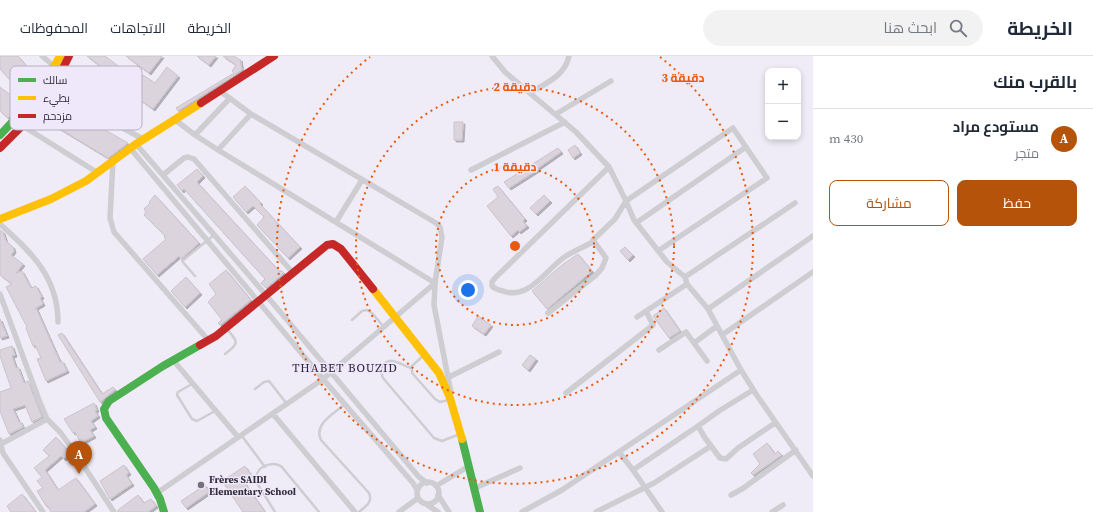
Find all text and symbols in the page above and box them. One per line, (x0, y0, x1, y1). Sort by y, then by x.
search box (703, 10, 983, 46)
text: الخريطة (1007, 15, 1073, 41)
text: ابحث هنا (884, 17, 937, 38)
icon: search (947, 17, 969, 39)
text: المحفوظات (20, 18, 88, 38)
text: الاتجاهات (110, 18, 166, 38)
text: الخريطة (188, 18, 231, 38)
legend (10, 66, 142, 130)
map controls (765, 68, 801, 140)
button: + (765, 68, 801, 104)
text: 3 دقيقة (661, 70, 705, 86)
text: بالقرب منك (993, 70, 1077, 94)
text: سالك (43, 73, 67, 88)
text: 2 دقيقة (493, 79, 537, 95)
text: بطيء (43, 91, 70, 107)
button: − (765, 104, 801, 140)
text: مزدحم (43, 109, 72, 124)
text: مستودع مراد (953, 116, 1039, 137)
text: 430 m (829, 130, 863, 147)
text: A (1060, 130, 1068, 147)
text: متجر (1015, 145, 1039, 162)
text: 1 دقيقة (493, 159, 537, 175)
button: مشاركة (829, 180, 949, 226)
button: حفظ (957, 180, 1077, 226)
centre of rings (508, 239, 522, 253)
your location (458, 280, 478, 300)
district label: THABET BOUZID (292, 360, 398, 376)
pin: A (66, 441, 92, 474)
place label: Frères SAIDI Elementary School (209, 473, 296, 498)
marker: Frères SAIDI Elementary School (196, 480, 206, 490)

